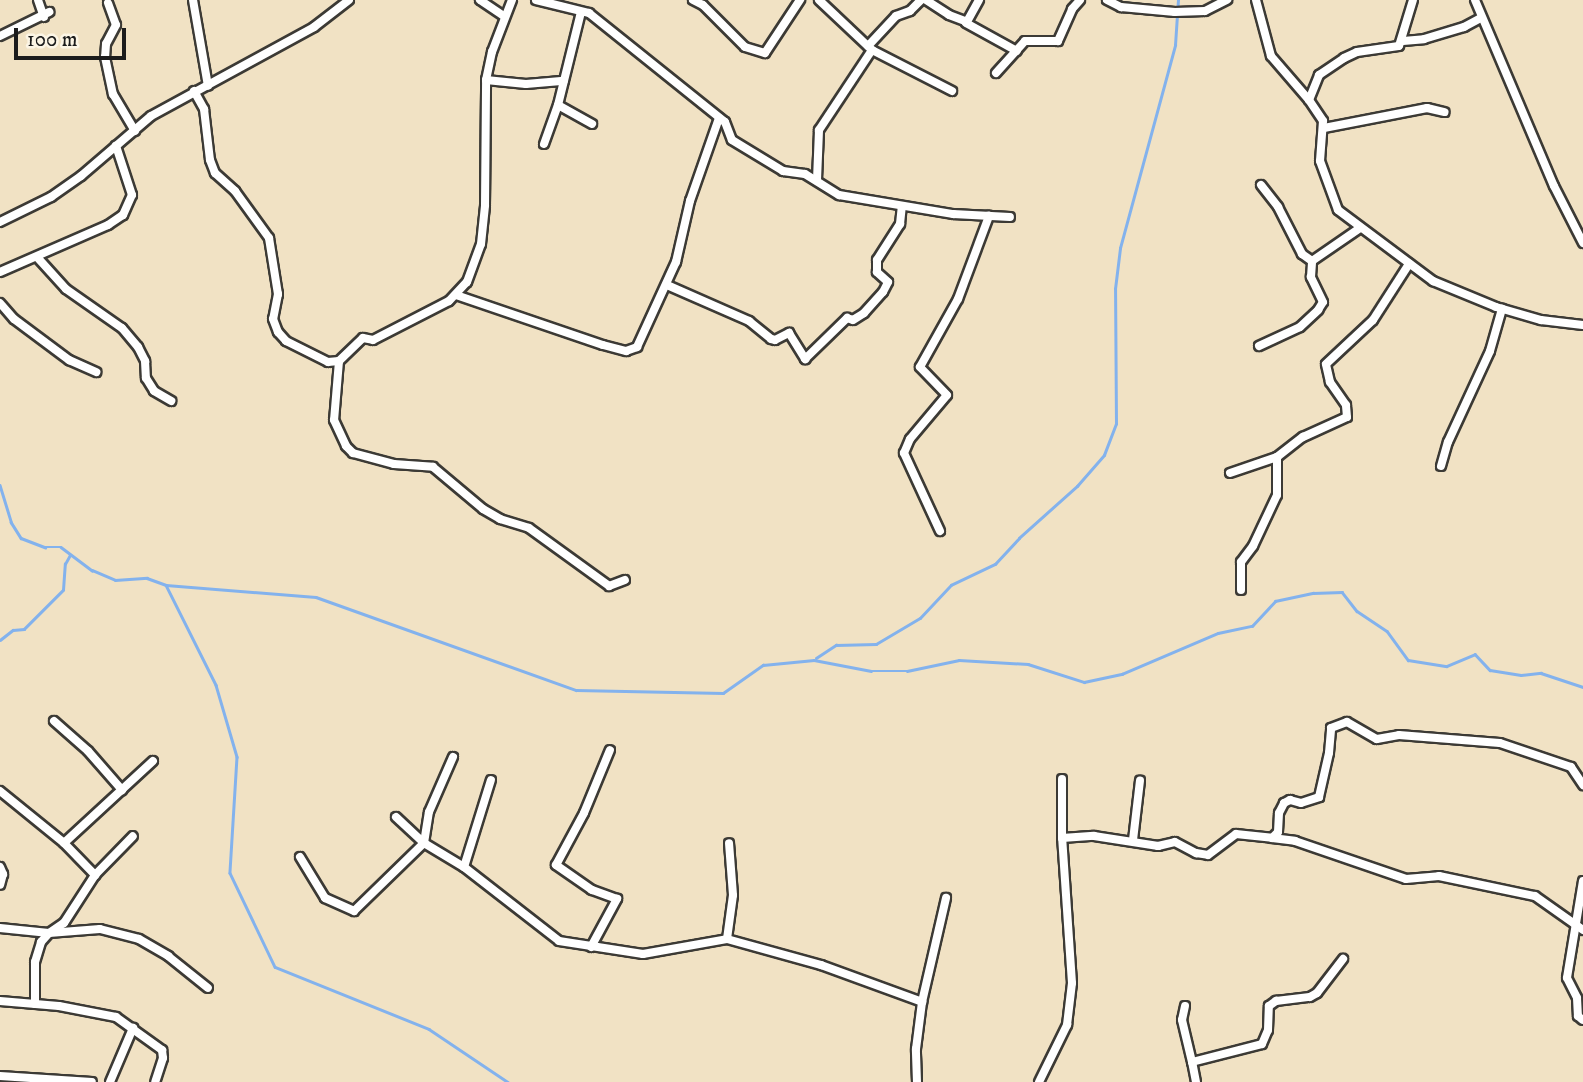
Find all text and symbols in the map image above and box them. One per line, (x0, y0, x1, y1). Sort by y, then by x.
scale bar (18, 14, 130, 58)
text: 100 m (27, 27, 78, 53)

